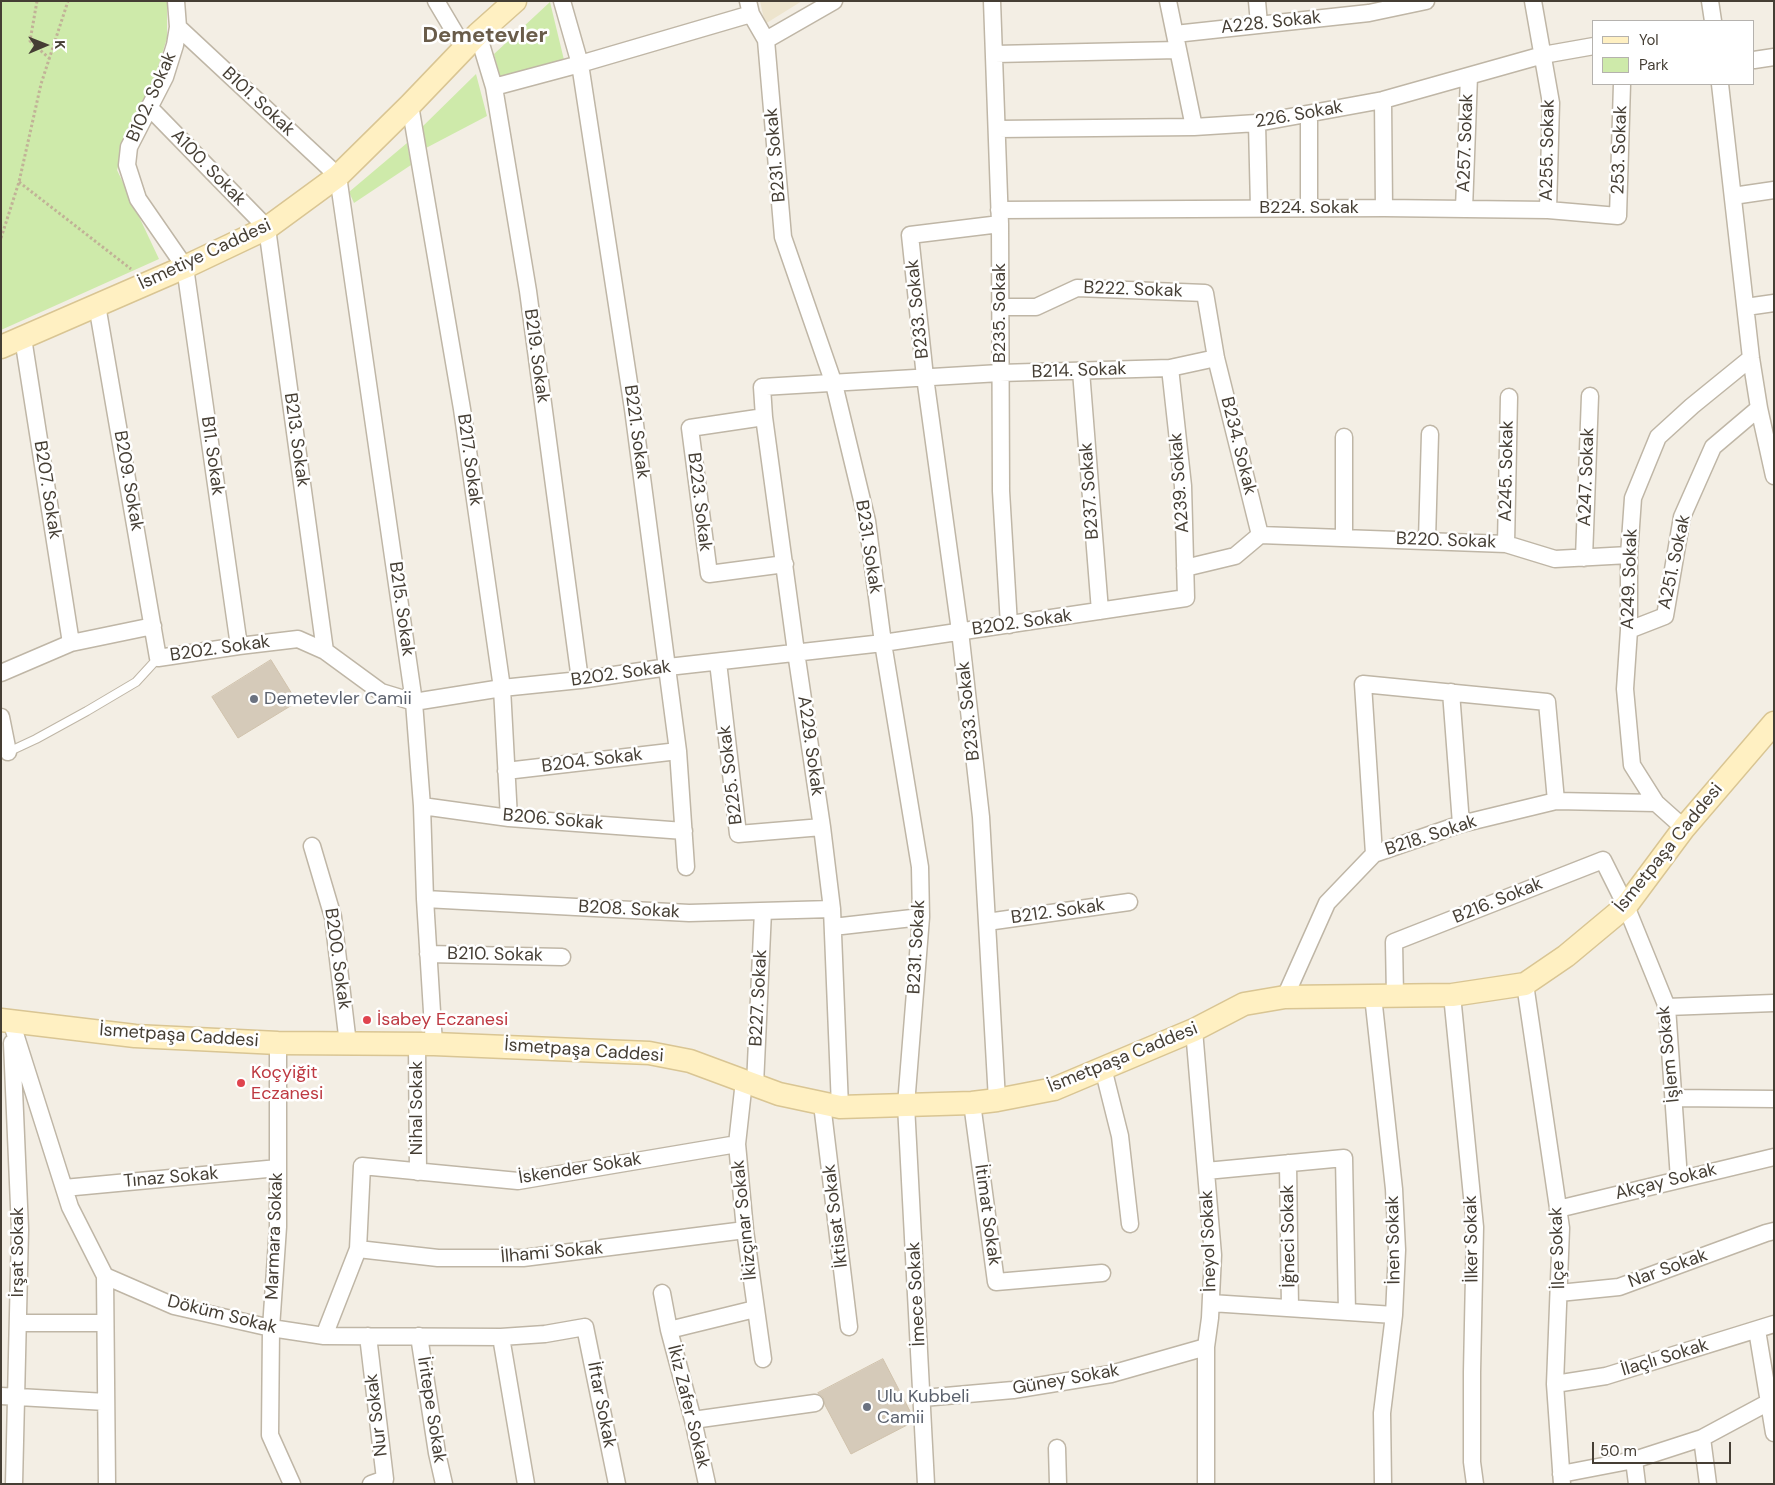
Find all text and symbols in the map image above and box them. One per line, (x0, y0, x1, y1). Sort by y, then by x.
street label: A228. Sokak (1220, 7, 1322, 39)
north arrow (20, 20, 70, 70)
legend (1592, 20, 1755, 85)
district label: Demetevler (422, 23, 548, 49)
text: Yol (1639, 30, 1659, 50)
text: K (51, 40, 69, 49)
street label: B102. Sokak (123, 49, 181, 145)
text: Park (1639, 55, 1669, 75)
street label: B101. Sokak (217, 63, 299, 141)
street label: A257. Sokak (1453, 93, 1479, 193)
street label: 226. Sokak (1253, 97, 1345, 133)
street label: A255. Sokak (1536, 99, 1560, 201)
street label: 253. Sokak (1608, 105, 1632, 195)
street label: B231. Sokak (761, 107, 791, 203)
street label: A100. Sokak (166, 125, 250, 211)
street label: B224. Sokak (1259, 197, 1359, 219)
street label: İsmetiye Caddesi (135, 215, 275, 295)
street label: B233. Sokak (902, 258, 934, 360)
street label: B235. Sokak (989, 263, 1011, 363)
street label: B222. Sokak (1083, 277, 1183, 303)
street label: B219. Sokak (519, 307, 553, 405)
street label: B214. Sokak (1031, 359, 1127, 383)
street label: B221. Sokak (619, 384, 653, 480)
street label: B213. Sokak (279, 392, 313, 488)
street label: B234. Sokak (1215, 395, 1261, 497)
street label: B217. Sokak (452, 413, 486, 507)
street label: B11. Sokak (196, 415, 228, 497)
street label: A245. Sokak (1495, 420, 1519, 522)
street label: A247. Sokak (1574, 427, 1600, 527)
street label: B209. Sokak (109, 429, 147, 533)
street label: A239. Sokak (1166, 432, 1194, 534)
street label: B207. Sokak (29, 439, 65, 541)
street label: B237. Sokak (1076, 442, 1104, 540)
street label: B223. Sokak (682, 451, 716, 553)
street label: B231. Sokak (850, 499, 886, 595)
street label: A251. Sokak (1654, 513, 1696, 611)
street label: B220. Sokak (1395, 528, 1497, 554)
street label: A249. Sokak (1617, 528, 1643, 630)
street label: B215. Sokak (384, 560, 418, 658)
street label: B202. Sokak (971, 605, 1073, 641)
street label: B202. Sokak (169, 631, 271, 667)
street label: B202. Sokak (570, 656, 672, 692)
street label: B233. Sokak (953, 660, 985, 762)
place label: Demetevler Camii (264, 688, 412, 710)
marker: Demetevler Camii (248, 693, 260, 705)
street label: A229. Sokak (792, 695, 828, 797)
street label: B225. Sokak (714, 724, 748, 826)
street label: B204. Sokak (540, 744, 644, 778)
street label: İsmetpaşa Caddesi (1610, 779, 1728, 917)
street label: B206. Sokak (502, 805, 604, 835)
street label: B218. Sokak (1382, 811, 1480, 861)
street label: B216. Sokak (1450, 873, 1546, 929)
street label: B212. Sokak (1010, 895, 1106, 929)
street label: B208. Sokak (578, 897, 680, 923)
street label: B231. Sokak (904, 899, 930, 995)
street label: B200. Sokak (319, 907, 355, 1011)
street label: B210. Sokak (447, 943, 543, 967)
street label: B227. Sokak (746, 949, 772, 1047)
street label: İşlem Sokak (1653, 1004, 1685, 1104)
place label: İsabey Eczanesi (377, 1009, 508, 1031)
marker: İsabey Eczanesi (361, 1014, 373, 1026)
street label: İsmetpaşa Caddesi (1045, 1018, 1201, 1098)
street label: İsmetpaşa Caddesi (99, 1020, 259, 1052)
street label: İsmetpaşa Caddesi (504, 1035, 664, 1067)
street label: Nihal Sokak (406, 1061, 428, 1155)
place label: Koçyiğit Eczanesi (251, 1062, 323, 1104)
marker: Koçyiğit Eczanesi (235, 1077, 247, 1089)
street label: İskender Sokak (517, 1149, 643, 1189)
street label: İkizçınar Sokak (728, 1159, 762, 1281)
street label: Akçay Sokak (1613, 1159, 1719, 1205)
street label: Tınaz Sokak (123, 1163, 219, 1193)
street label: İktisat Sokak (819, 1163, 853, 1269)
street label: İtimat Sokak (969, 1163, 1005, 1267)
street label: Marmara Sokak (262, 1172, 288, 1300)
street label: İğneci Sokak (1277, 1184, 1301, 1288)
street label: İneyol Sokak (1196, 1190, 1222, 1292)
street label: İnen Sokak (1382, 1195, 1406, 1285)
street label: İlker Sokak (1460, 1195, 1484, 1283)
street label: İlçe Sokak (1546, 1206, 1570, 1290)
street label: İrşat Sokak (7, 1207, 29, 1297)
street label: İlhami Sokak (500, 1238, 604, 1268)
street label: İmece Sokak (903, 1241, 931, 1347)
street label: Nar Sokak (1625, 1245, 1711, 1293)
street label: Döküm Sokak (165, 1291, 279, 1339)
street label: İlaçlı Sokak (1619, 1334, 1711, 1382)
street label: İkiz Zafer Sokak (662, 1343, 714, 1471)
street label: İritepe Sokak (412, 1355, 450, 1465)
street label: İftar Sokak (582, 1360, 620, 1450)
street label: Güney Sokak (1011, 1360, 1121, 1400)
street label: Nur Sokak (361, 1372, 393, 1458)
place label: Ulu Kubbeli Camii (877, 1386, 970, 1428)
marker: Ulu Kubbeli Camii (861, 1401, 873, 1413)
scale bar (1595, 1432, 1734, 1464)
text: 50 m (1600, 1441, 1637, 1461)

